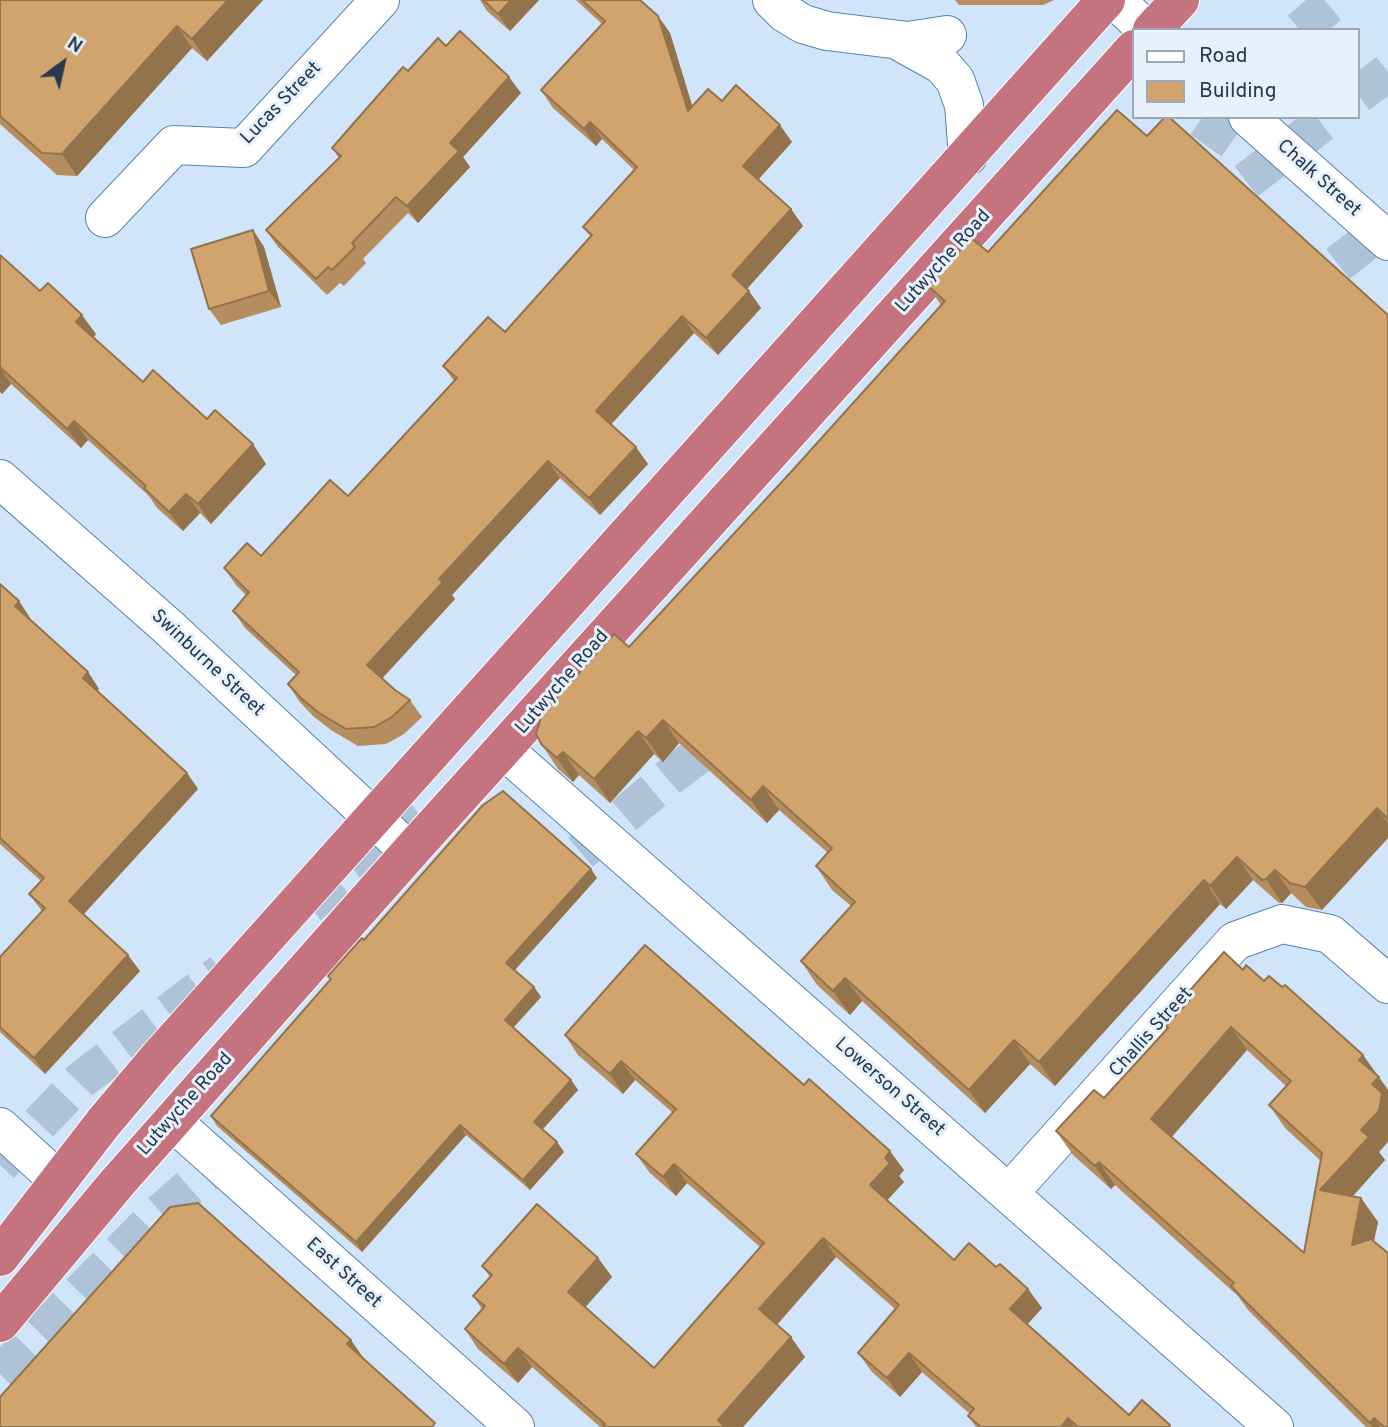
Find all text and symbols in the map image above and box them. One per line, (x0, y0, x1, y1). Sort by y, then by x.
north arrow (28, 28, 98, 98)
legend (1132, 28, 1360, 119)
text: N (62, 32, 87, 59)
text: Road (1199, 43, 1248, 70)
street label: Lucas Street (237, 58, 327, 150)
text: Building (1199, 78, 1277, 105)
street label: Chalk Street (1271, 135, 1365, 223)
street label: Lutwyche Road (892, 206, 996, 318)
street label: Swinburne Street (146, 606, 268, 722)
street label: Lutwyche Road (511, 626, 615, 740)
street label: Challis Street (1106, 983, 1198, 1083)
street label: Lowerson Street (829, 1034, 949, 1142)
street label: Lutwyche Road (134, 1049, 238, 1161)
street label: East Street (300, 1234, 386, 1314)

